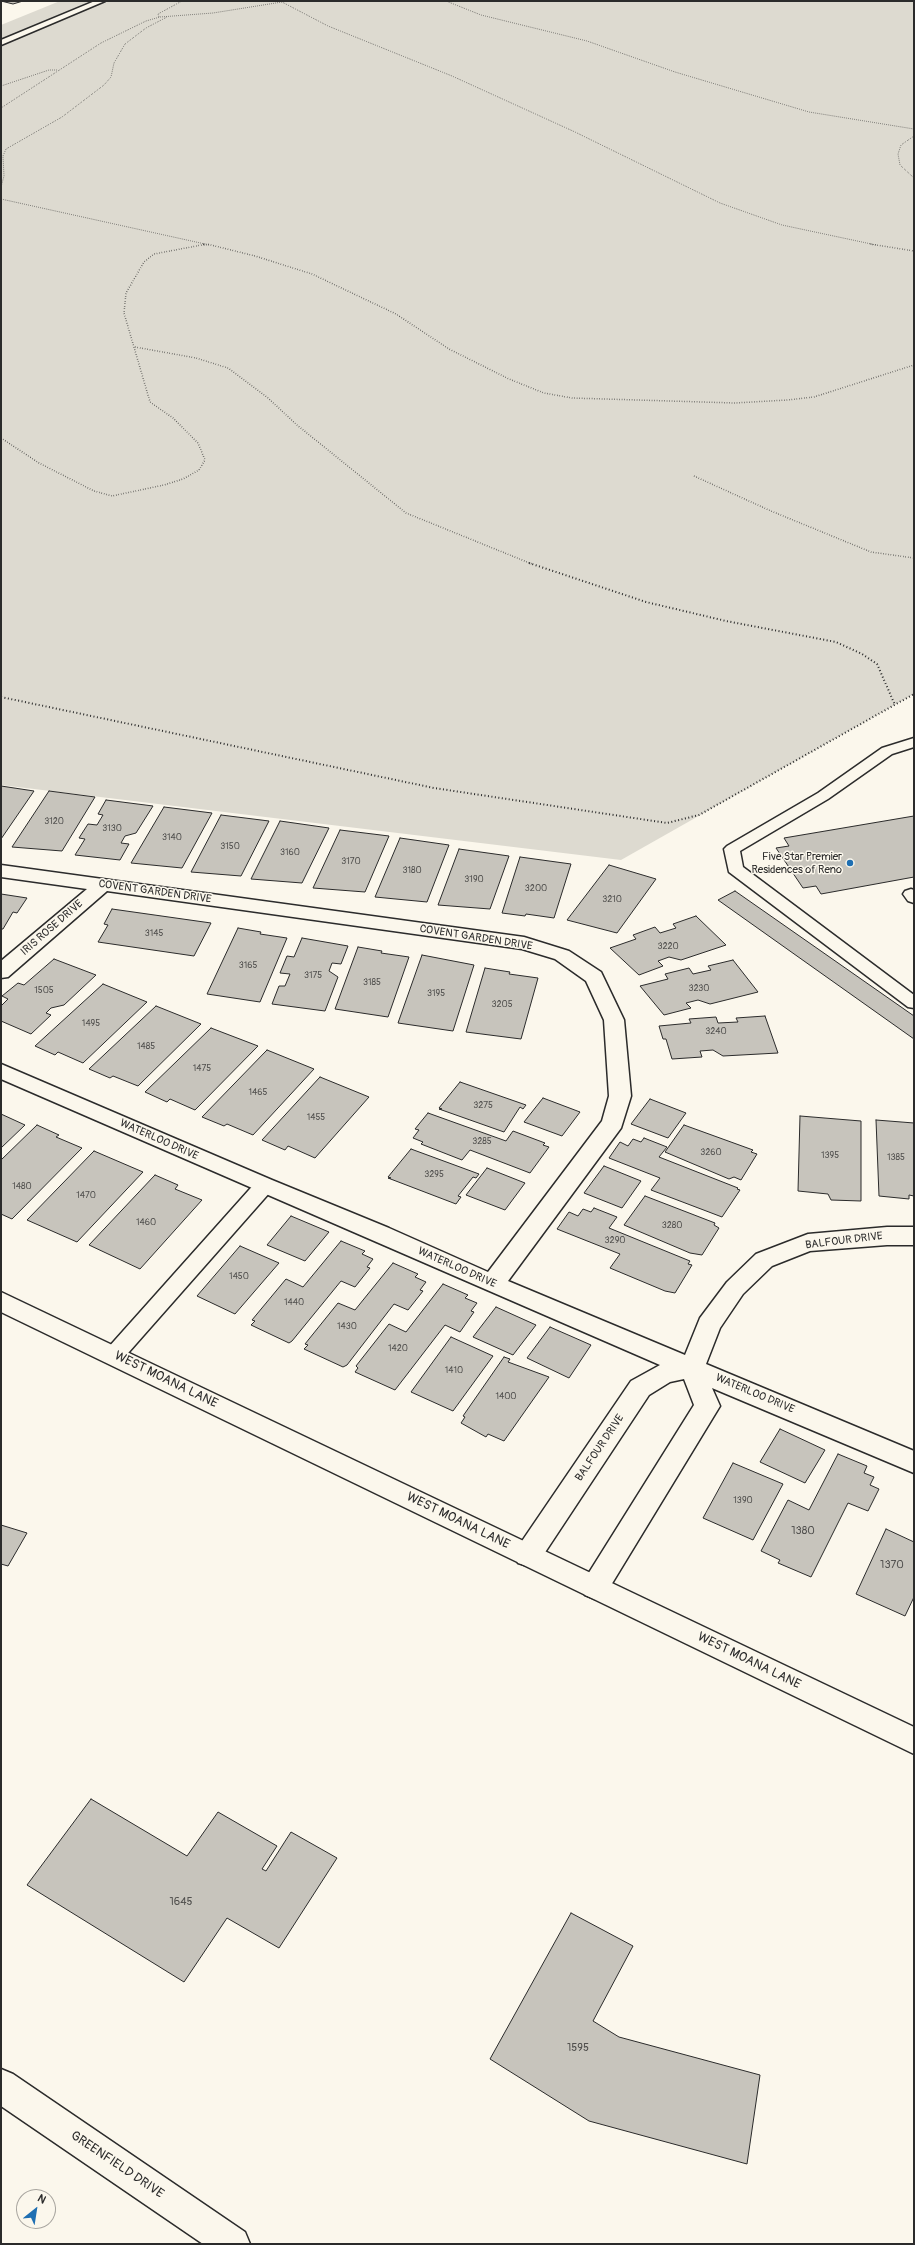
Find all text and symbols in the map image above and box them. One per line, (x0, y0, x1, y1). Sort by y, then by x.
house number: 3120 (44, 817, 64, 827)
house number: 3130 (102, 824, 122, 834)
house number: 3140 (162, 833, 182, 843)
house number: 3150 (220, 842, 240, 852)
house number: 3160 (280, 848, 300, 858)
place label: Five Star Premier Residences of Reno (751, 850, 842, 876)
house number: 3170 (341, 857, 361, 867)
marker: Five Star Premier Residences of Reno (845, 858, 855, 868)
house number: 3180 (402, 866, 422, 876)
house number: 3190 (464, 875, 484, 885)
street label: COVENT GARDEN DRIVE (98, 878, 212, 906)
house number: 3200 (525, 884, 547, 894)
house number: 3210 (602, 895, 622, 905)
street label: IRIS ROSE DRIVE (18, 897, 86, 959)
street label: COVENT GARDEN DRIVE (419, 923, 533, 953)
house number: 3145 (145, 929, 163, 939)
house number: 3220 (657, 942, 679, 952)
house number: 3165 (239, 961, 257, 971)
house number: 3175 (304, 971, 322, 981)
house number: 3185 (363, 978, 381, 988)
house number: 3230 (689, 984, 709, 994)
house number: 1505 (34, 986, 54, 996)
house number: 3195 (427, 989, 445, 999)
house number: 3205 (491, 1000, 513, 1010)
house number: 1495 (82, 1019, 100, 1029)
house number: 3240 (705, 1027, 727, 1037)
house number: 1485 (137, 1042, 155, 1052)
house number: 1475 (193, 1064, 211, 1074)
house number: 1465 (249, 1088, 267, 1098)
house number: 3275 (473, 1101, 493, 1111)
house number: 1455 (307, 1113, 325, 1123)
street label: WATERLOO DRIVE (118, 1117, 200, 1163)
house number: 3285 (472, 1137, 492, 1147)
house number: 3260 (700, 1148, 722, 1158)
house number: 1395 (821, 1151, 839, 1161)
house number: 1385 (887, 1153, 905, 1163)
house number: 3295 (424, 1170, 444, 1180)
house number: 1480 (12, 1182, 32, 1192)
house number: 1470 (76, 1191, 96, 1201)
house number: 1460 (136, 1218, 156, 1228)
house number: 3280 (662, 1221, 682, 1231)
street label: BALFOUR DRIVE (805, 1230, 883, 1252)
house number: 3290 (605, 1236, 625, 1246)
street label: WATERLOO DRIVE (416, 1245, 498, 1291)
house number: 1450 (229, 1272, 249, 1282)
house number: 1440 (284, 1298, 304, 1308)
house number: 1430 (337, 1322, 357, 1332)
house number: 1420 (388, 1344, 408, 1354)
street label: WEST MOANA LANE (112, 1348, 220, 1412)
house number: 1410 (445, 1366, 463, 1376)
street label: WATERLOO DRIVE (714, 1371, 796, 1417)
house number: 1400 (495, 1392, 517, 1402)
street label: BALFOUR DRIVE (573, 1412, 627, 1484)
street label: WEST MOANA LANE (404, 1489, 512, 1553)
house number: 1390 (733, 1496, 753, 1506)
house number: 1380 (791, 1524, 815, 1538)
house number: 1370 (880, 1558, 904, 1572)
street label: WEST MOANA LANE (695, 1629, 803, 1693)
house number: 1645 (169, 1895, 193, 1909)
house number: 1595 (567, 2041, 589, 2055)
street label: GREENFIELD DRIVE (67, 2128, 167, 2202)
north arrow (16, 2189, 56, 2229)
text: N (35, 2192, 48, 2207)

